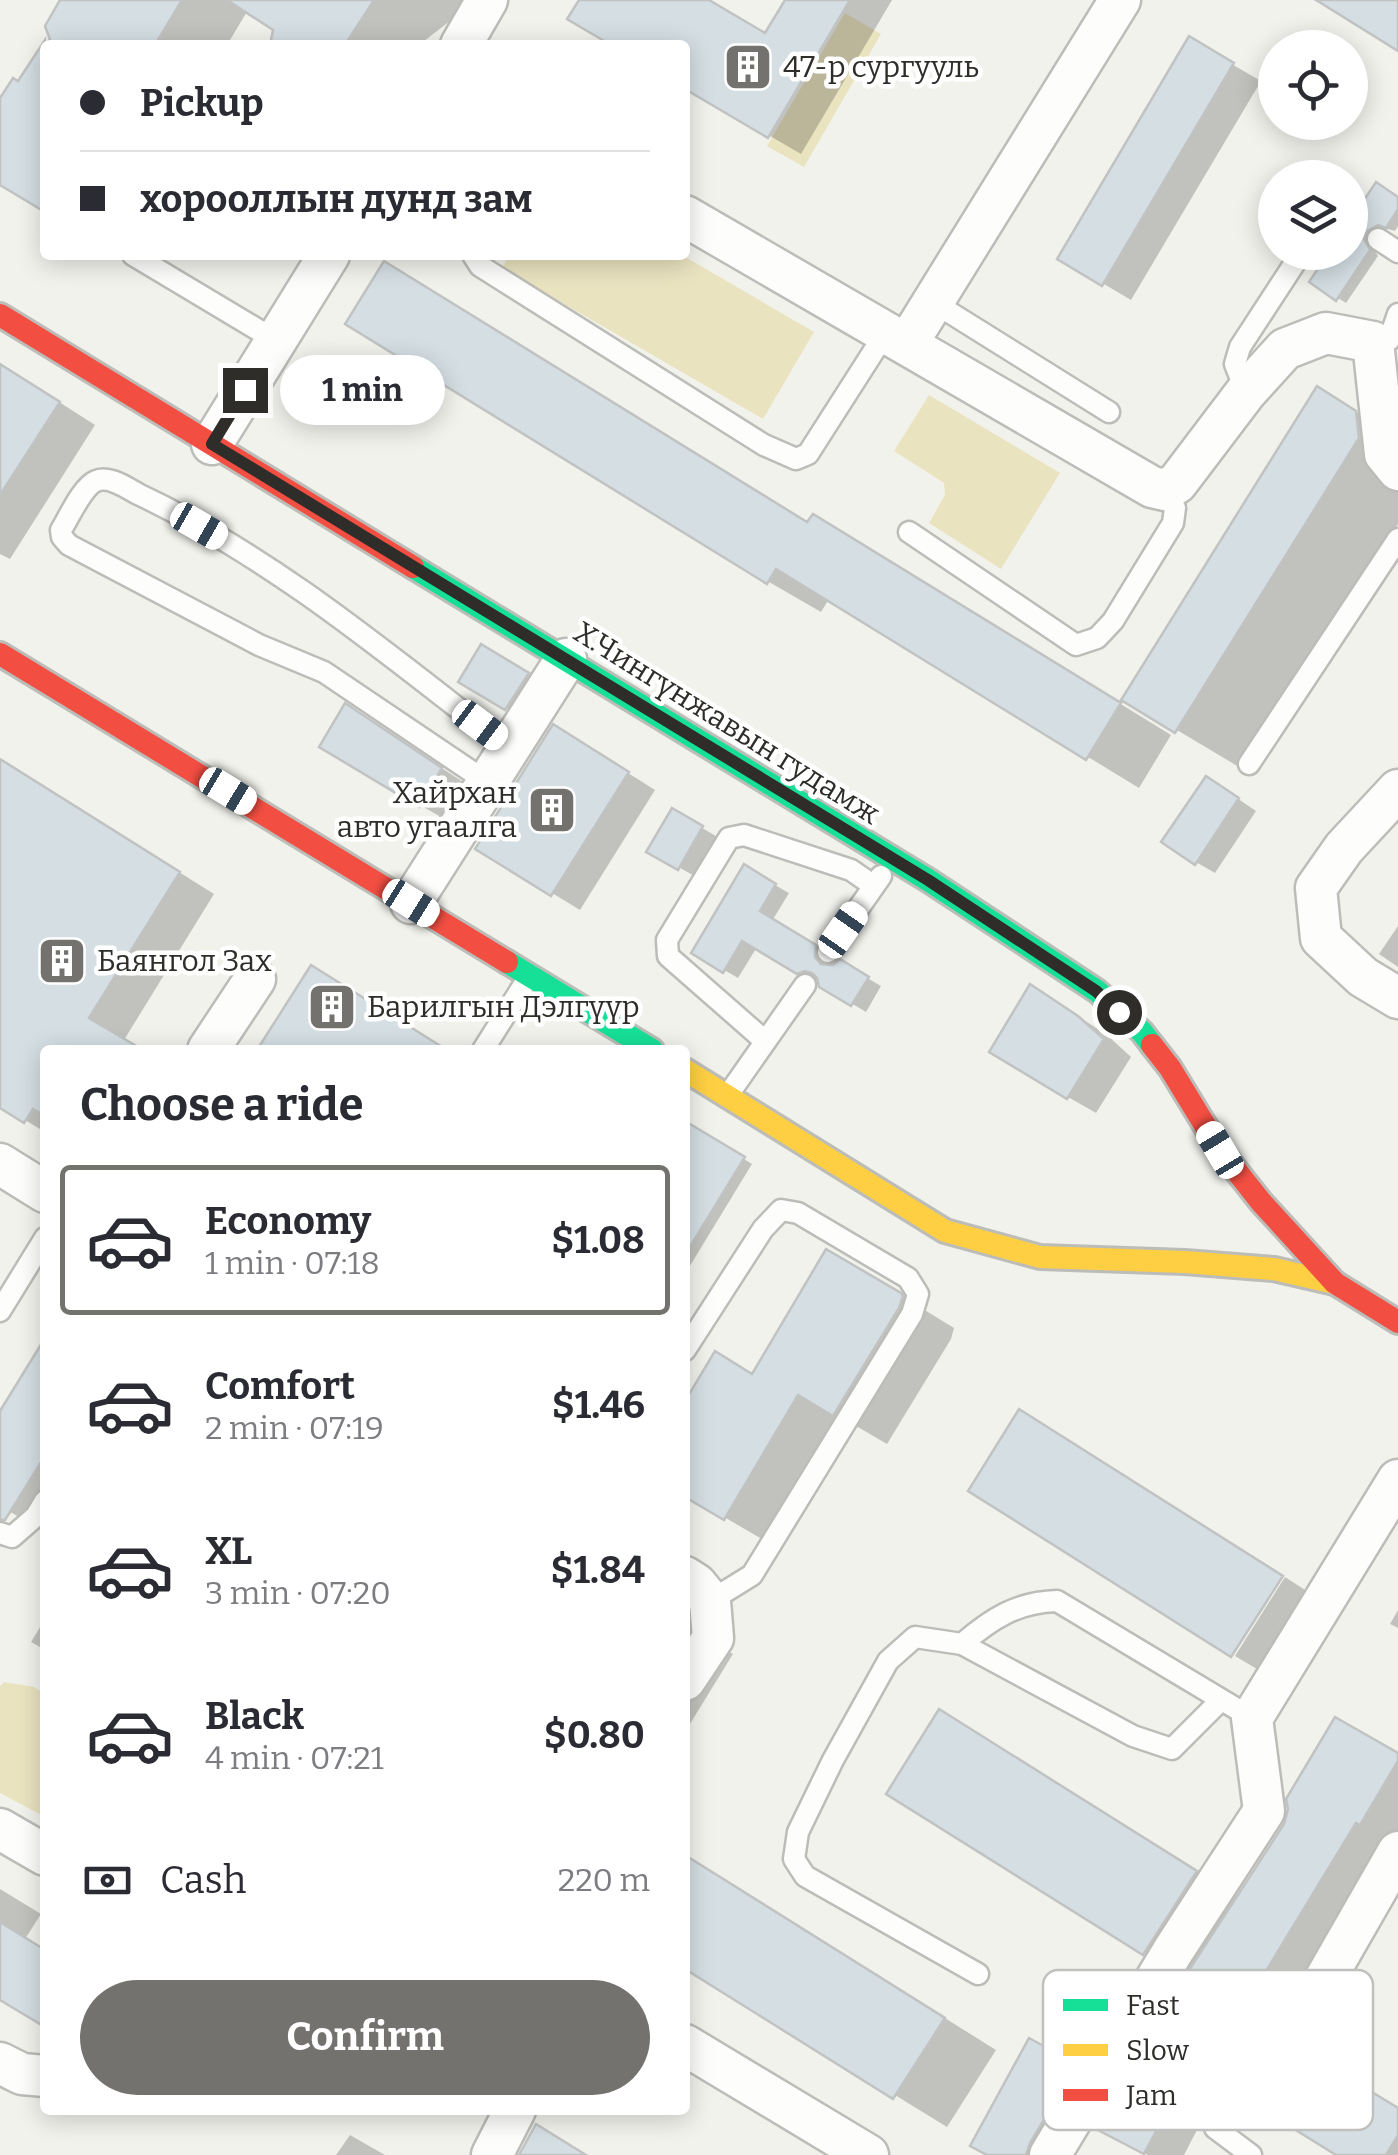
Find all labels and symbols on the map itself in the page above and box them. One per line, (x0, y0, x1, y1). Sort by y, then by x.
building icon: 47-р сургууль (722, 41, 774, 93)
place label: 47-р сургууль (783, 49, 979, 85)
callout: 1 min (280, 355, 445, 425)
route end (223, 368, 268, 413)
car (166, 498, 232, 554)
street label: Х.Чингүнжавын гудамж (567, 614, 887, 832)
car (447, 695, 513, 755)
car (195, 763, 261, 819)
place label: Хайрхан авто угаалга (337, 775, 517, 845)
building icon: Хайрхан авто угаалга (526, 784, 578, 836)
car (378, 874, 444, 932)
car (814, 897, 872, 963)
building icon: Баянгол Зах (36, 935, 88, 987)
place label: Баянгол Зах (97, 943, 272, 979)
building icon: Барилгын Дэлгүүр (306, 981, 358, 1033)
place label: Барилгын Дэлгүүр (367, 989, 640, 1025)
route start (1097, 990, 1142, 1035)
car (1192, 1117, 1248, 1183)
legend (1043, 1970, 1373, 2130)
text: Fast (1126, 1989, 1180, 2022)
text: Slow (1126, 2034, 1189, 2067)
text: Jam (1125, 2079, 1177, 2112)

